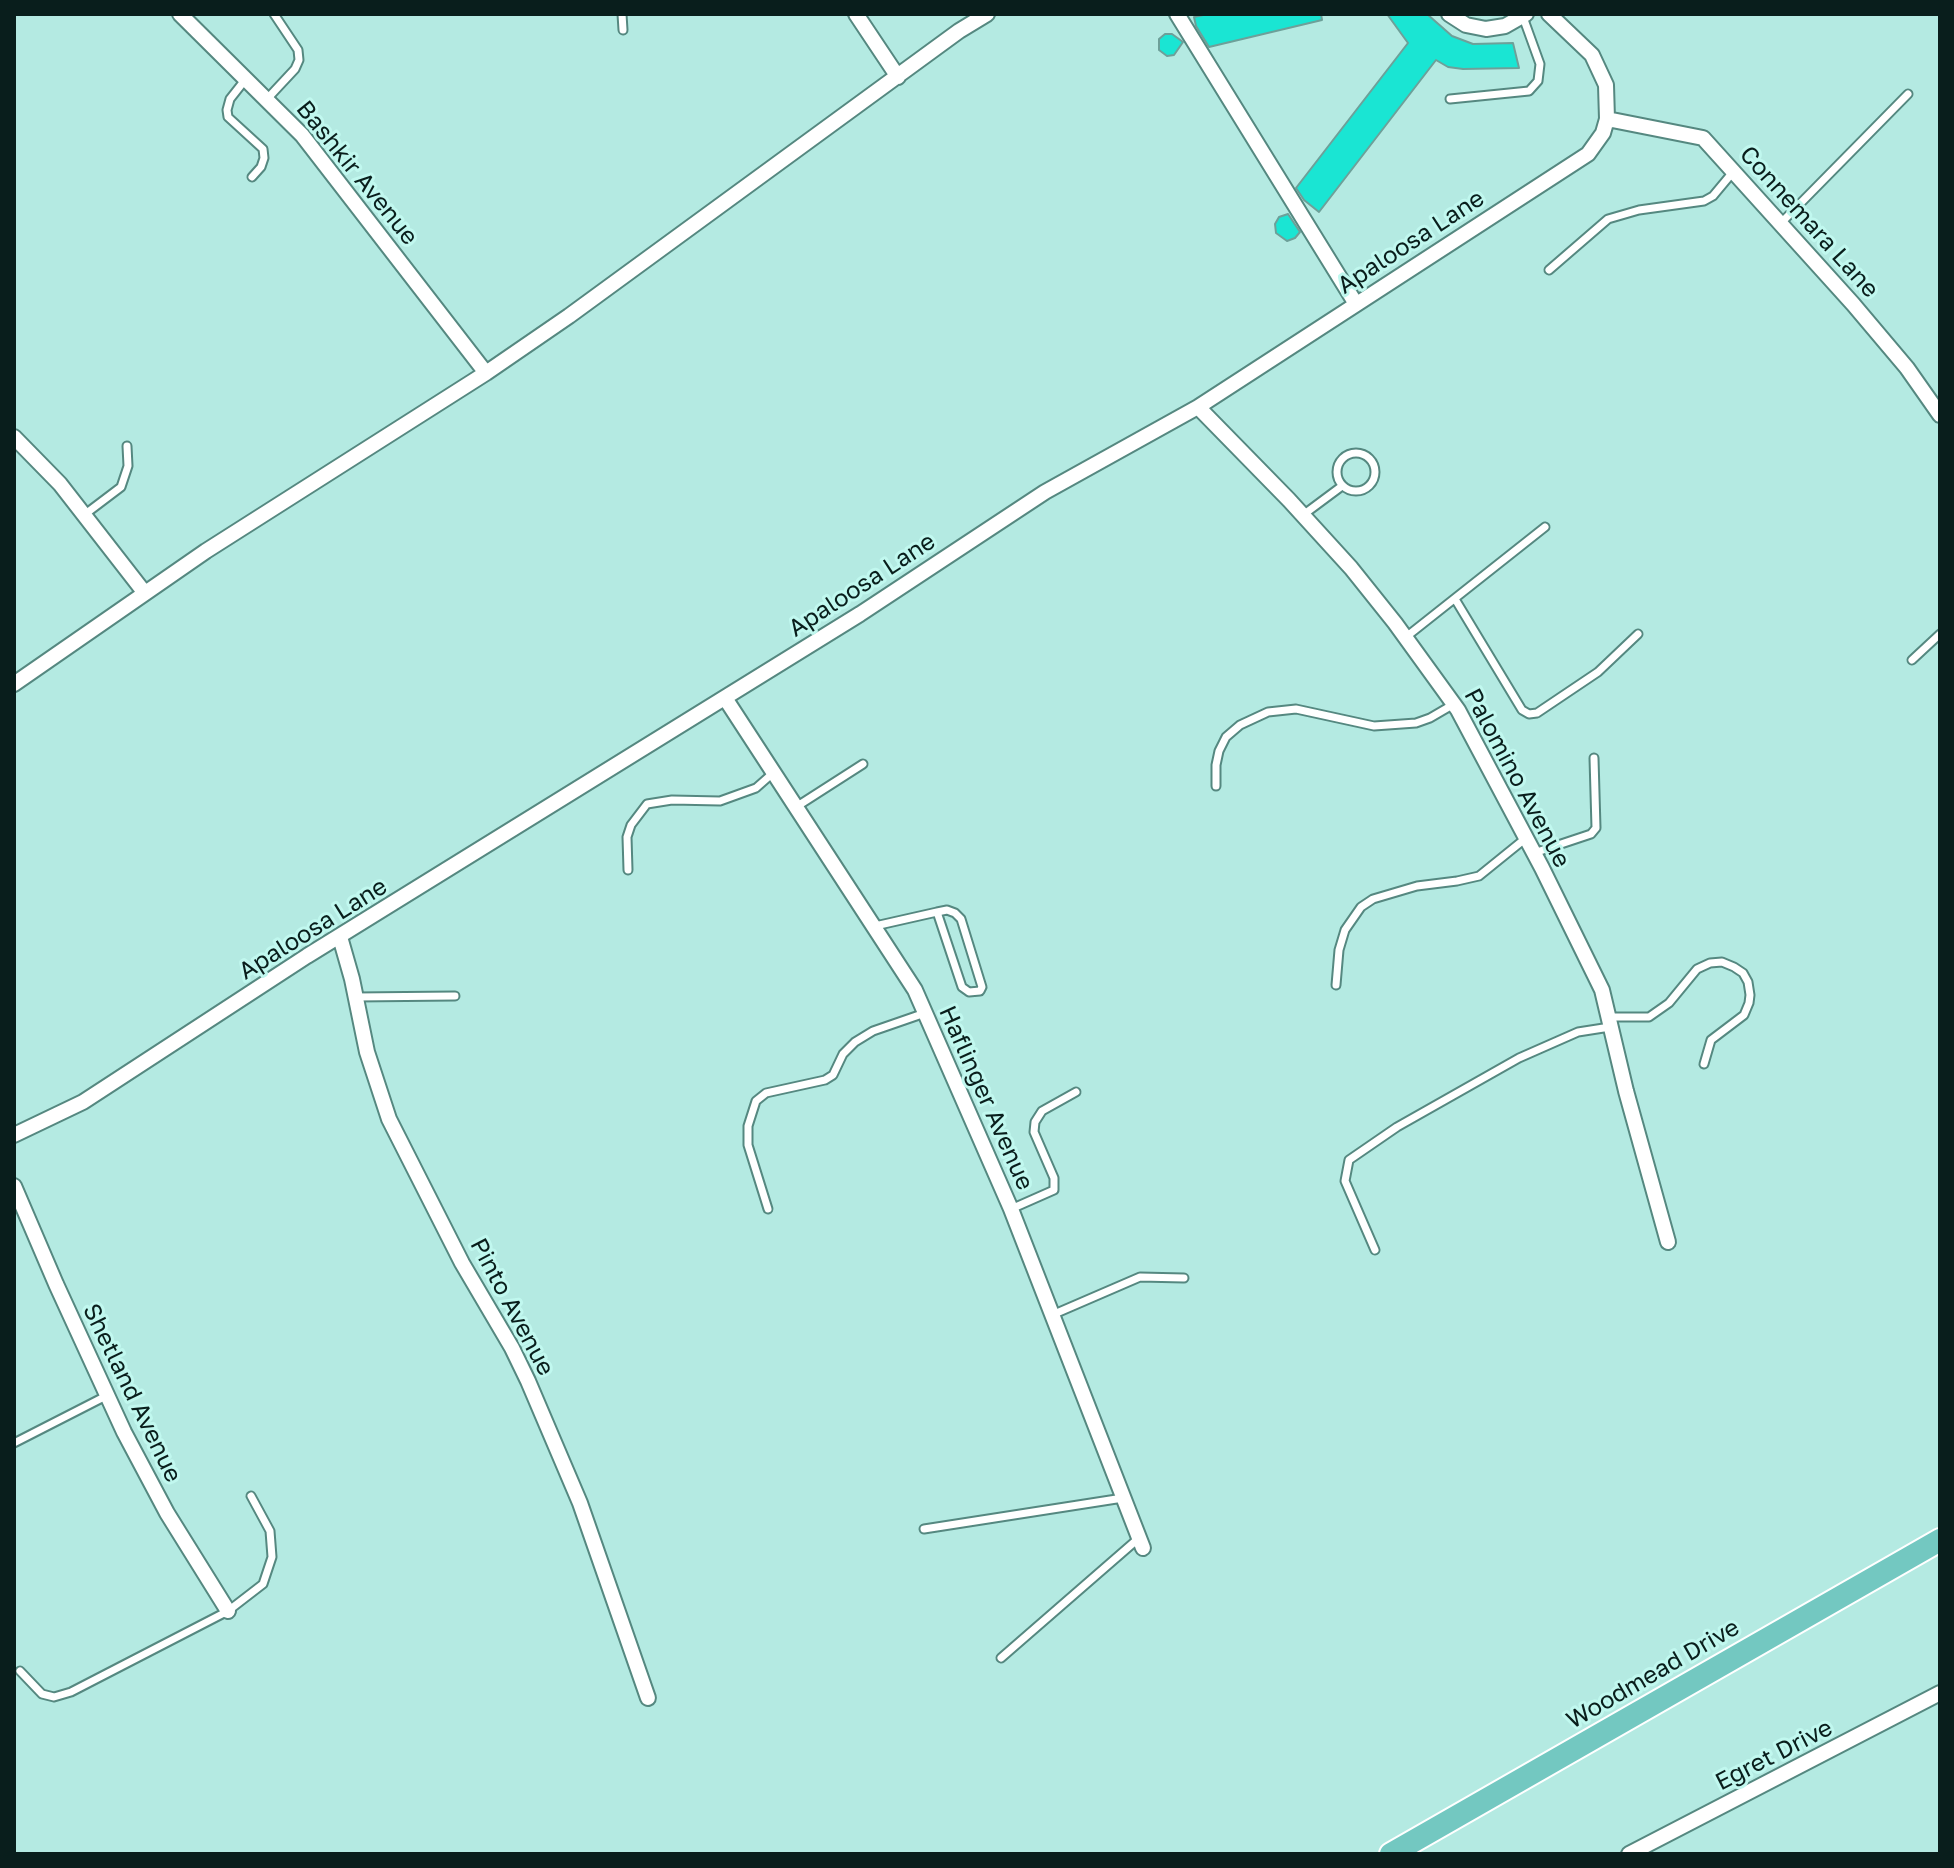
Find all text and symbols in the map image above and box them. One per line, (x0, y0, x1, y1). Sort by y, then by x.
street label: Bashkir Avenue (290, 95, 424, 251)
street label: Connemara Lane (1733, 140, 1885, 304)
street label: Apaloosa Lane (1332, 184, 1490, 300)
street label: Apaloosa Lane (783, 527, 941, 643)
street label: Palomino Avenue (1458, 684, 1576, 872)
street label: Apaloosa Lane (234, 872, 392, 986)
street label: Haflinger Avenue (933, 1002, 1039, 1194)
street label: Pinto Avenue (464, 1233, 560, 1381)
street label: Shetland Avenue (76, 1299, 188, 1487)
street label: Woodmead Drive (1562, 1613, 1744, 1735)
street label: Egret Drive (1711, 1713, 1837, 1797)

